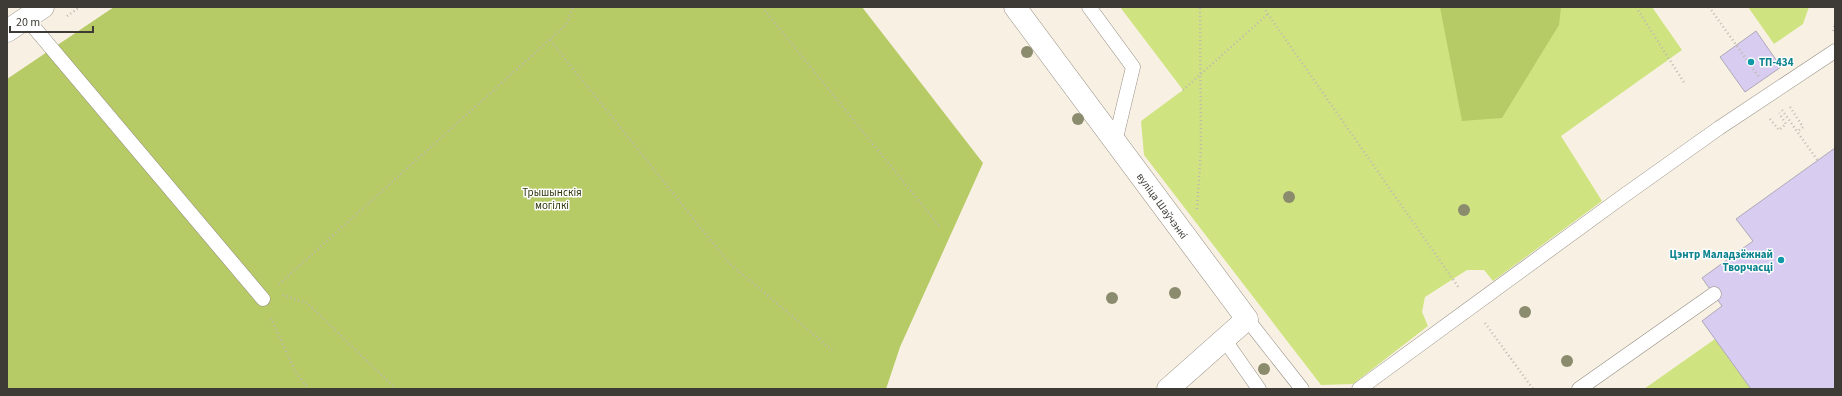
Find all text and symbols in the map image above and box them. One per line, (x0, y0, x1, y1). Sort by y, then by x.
scale bar (10, 8, 93, 34)
text: 20 m (16, 14, 40, 31)
place label: ТП-434 (1759, 55, 1794, 70)
marker: ТП-434 (1746, 57, 1756, 67)
street label: вуліца Шаўчэнкі (1133, 170, 1191, 242)
park label: Трышынскія могілкі (522, 185, 582, 213)
place label: Цэнтр Маладзёжнай Творчасці (1669, 247, 1773, 275)
marker: Цэнтр Маладзёжнай Творчасці (1776, 255, 1786, 265)

